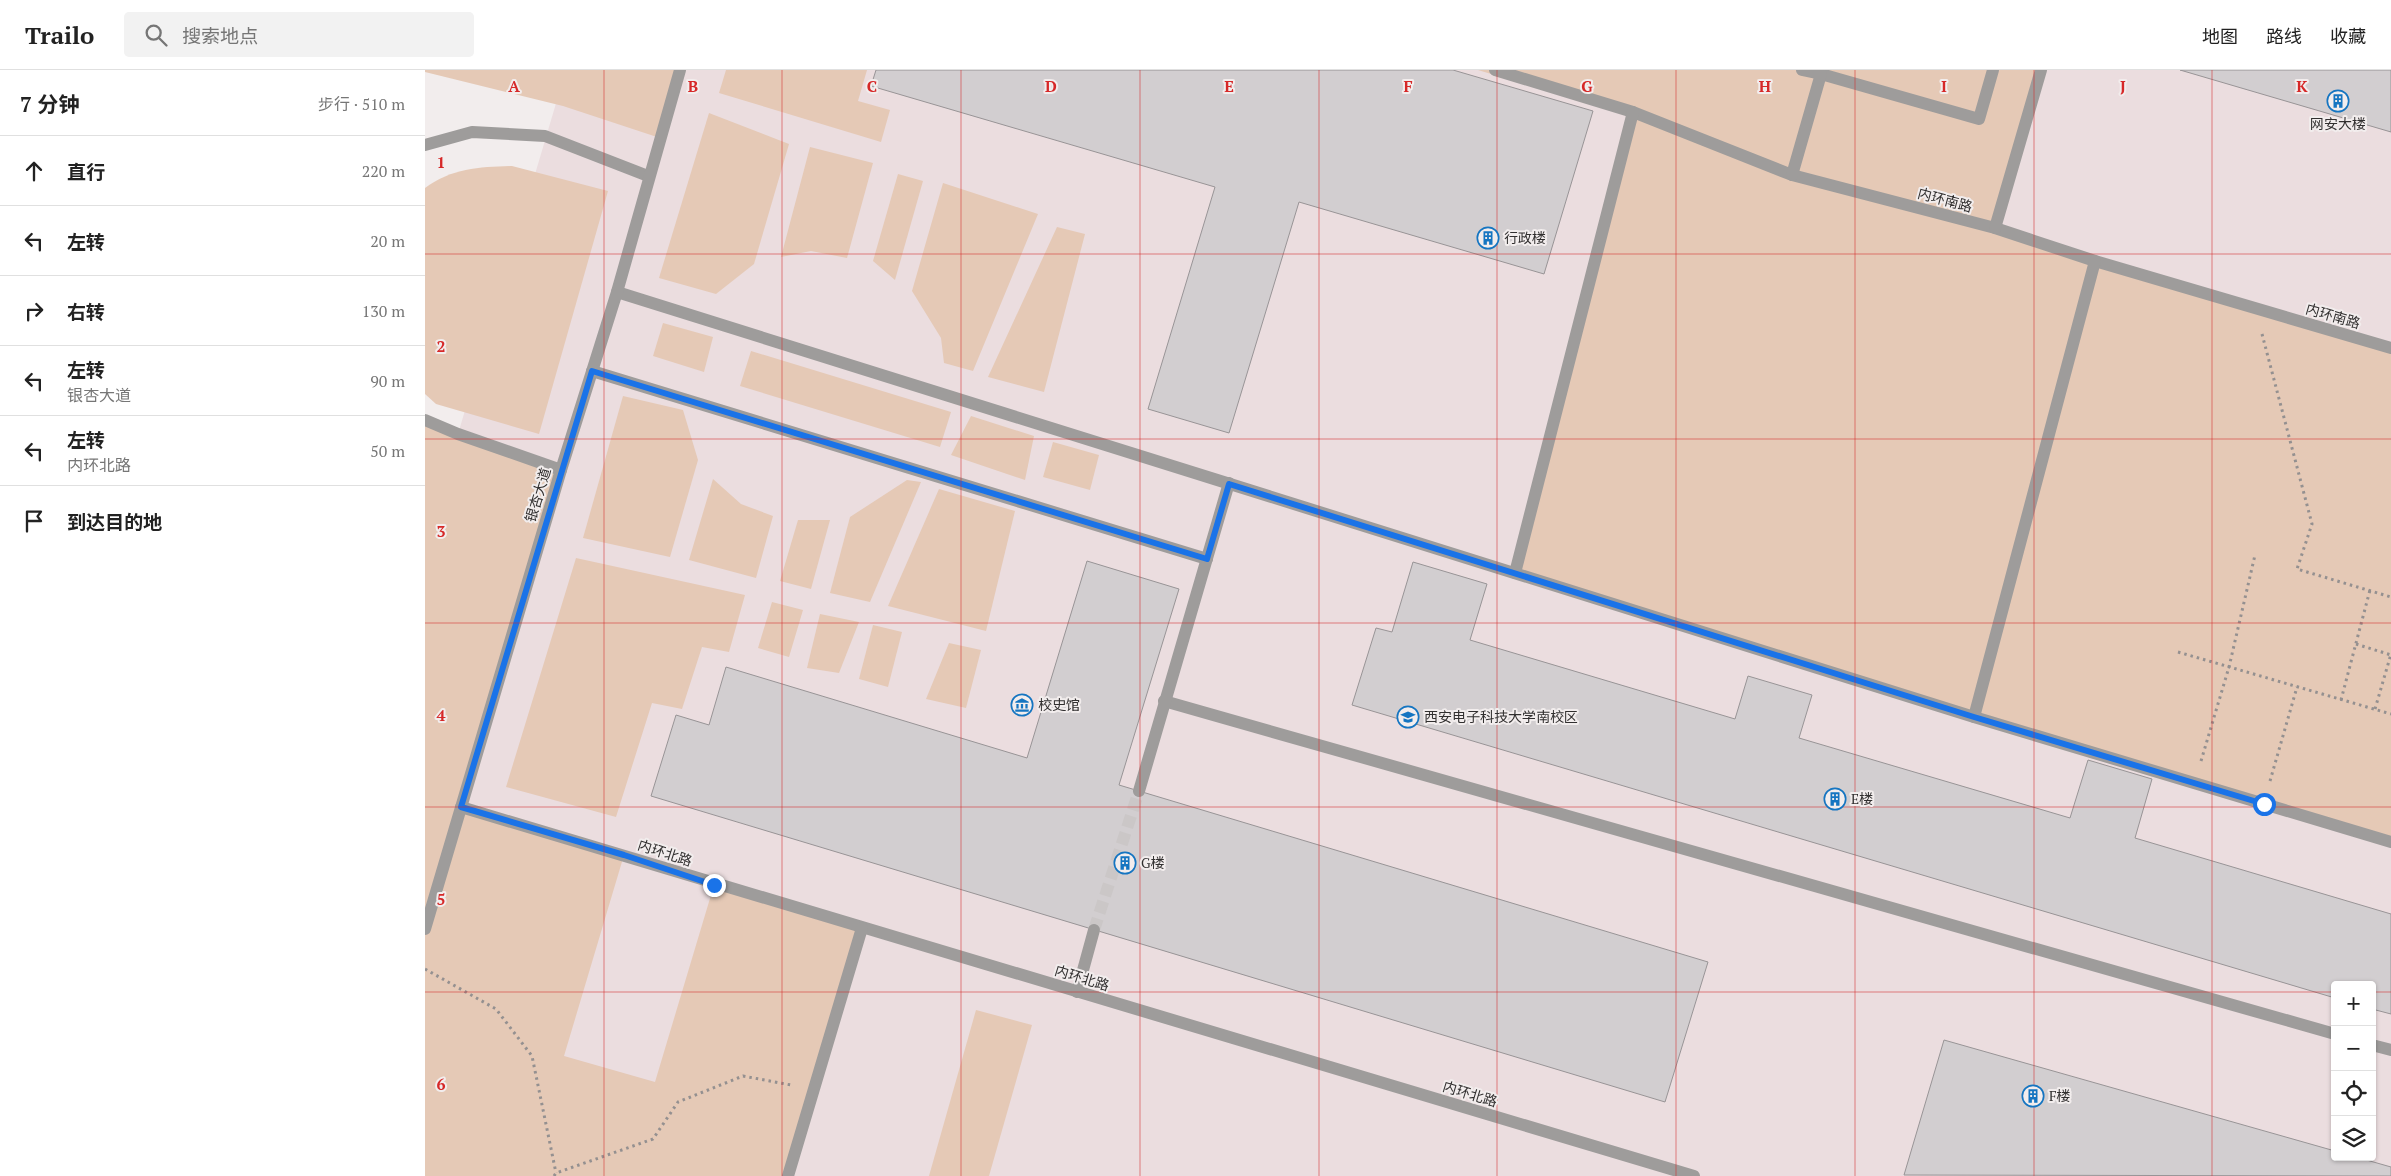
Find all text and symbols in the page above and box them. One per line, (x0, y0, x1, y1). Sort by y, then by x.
search box (124, 12, 474, 57)
text: Trailo (25, 19, 94, 51)
icon: search (142, 21, 170, 49)
text: 搜索地点 (182, 23, 258, 48)
text: 地图 (2202, 24, 2238, 48)
text: 路线 (2266, 24, 2302, 48)
text: 收藏 (2330, 24, 2366, 48)
text: A (508, 75, 520, 97)
text: B (688, 75, 698, 97)
text: C (867, 75, 877, 97)
text: D (1045, 75, 1057, 97)
text: E (1224, 75, 1234, 97)
text: F (1403, 75, 1413, 97)
text: G (1581, 75, 1593, 97)
text: H (1759, 75, 1771, 97)
text: I (1941, 75, 1947, 97)
text: J (2120, 75, 2126, 97)
text: K (2296, 75, 2308, 97)
building icon: 网安大楼 (2326, 89, 2350, 113)
text: 7 分钟 (20, 90, 80, 118)
text: 步行 · 510 m (318, 93, 405, 115)
place label: 网安大楼 (2310, 114, 2366, 133)
text: 1 (436, 151, 446, 173)
icon: ahead (20, 157, 48, 185)
text: 直行 (67, 159, 105, 184)
text: 220 m (362, 160, 405, 182)
street label: 内环南路 (1916, 183, 1975, 216)
building icon: 行政楼 (1476, 226, 1500, 250)
icon: left (20, 227, 48, 255)
place label: 行政楼 (1504, 228, 1546, 247)
text: 左转 (67, 229, 105, 254)
text: 20 m (370, 230, 405, 252)
icon: right (20, 297, 48, 325)
text: 右转 (67, 299, 105, 324)
street label: 内环南路 (2304, 299, 2363, 332)
text: 130 m (362, 300, 405, 322)
text: 2 (436, 335, 446, 357)
text: 左转 (67, 357, 105, 382)
icon: left (20, 367, 48, 395)
text: 90 m (370, 370, 405, 392)
text: 银杏大道 (67, 384, 131, 406)
text: 左转 (67, 427, 105, 452)
icon: left (20, 437, 48, 465)
text: 50 m (370, 440, 405, 462)
text: 内环北路 (67, 454, 131, 476)
street label: 银杏大道 (520, 465, 555, 524)
icon: arrive (20, 507, 48, 535)
text: 到达目的地 (67, 509, 162, 534)
text: 3 (436, 520, 446, 542)
museum icon: 校史馆 (1010, 693, 1034, 717)
place label: 校史馆 (1038, 695, 1080, 714)
text: 4 (436, 704, 446, 726)
school or university icon: 西安电子科技大学南校区 (1396, 705, 1420, 729)
place label: 西安电子科技大学南校区 (1424, 707, 1578, 726)
building icon: E楼 (1823, 787, 1847, 811)
place label: E楼 (1851, 789, 1873, 808)
route start (2253, 793, 2276, 816)
street label: 内环北路 (636, 835, 695, 870)
building icon: G楼 (1113, 851, 1137, 875)
place label: G楼 (1141, 853, 1165, 872)
route end (703, 874, 726, 897)
text: 5 (436, 888, 446, 910)
street label: 内环北路 (1053, 960, 1112, 995)
map controls (2331, 981, 2376, 1161)
button: + (2331, 981, 2376, 1026)
button: − (2331, 1026, 2376, 1071)
button: locate (2331, 1071, 2376, 1116)
text: 6 (436, 1073, 446, 1095)
street label: 内环北路 (1441, 1076, 1500, 1111)
building icon: F楼 (2021, 1084, 2045, 1108)
place label: F楼 (2049, 1086, 2071, 1105)
button: layers (2331, 1116, 2376, 1161)

